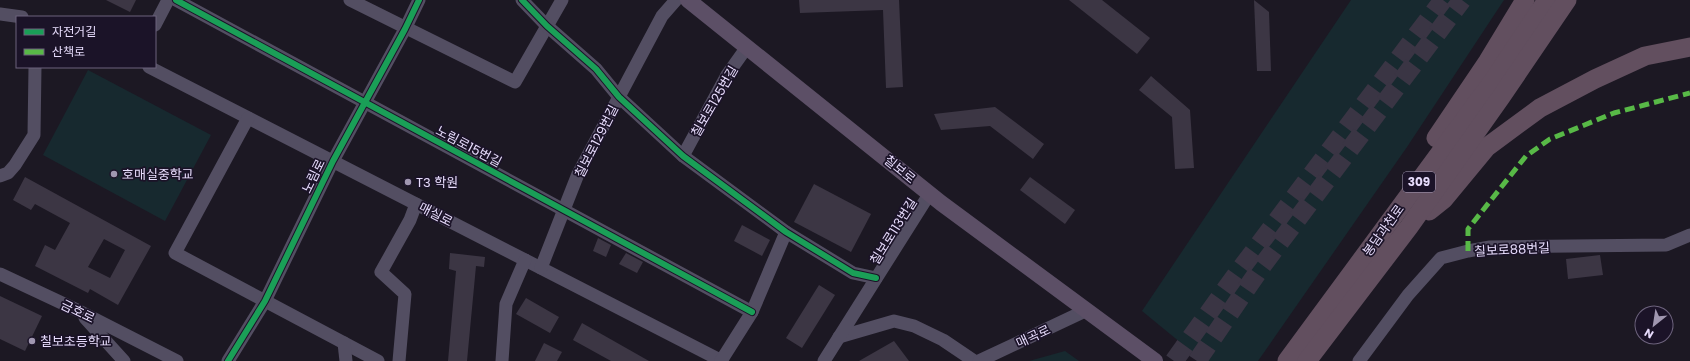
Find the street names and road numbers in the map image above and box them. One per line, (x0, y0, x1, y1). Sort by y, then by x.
street label: 칠보로125번길 (686, 62, 743, 140)
street label: 칠보로129번길 (570, 101, 623, 181)
street label: 노림로15번길 (432, 121, 505, 172)
street label: 칠보로 (880, 151, 920, 188)
street label: 노림로 (297, 156, 330, 197)
road number: 309 (1403, 172, 1435, 192)
street label: 칠보로113번길 (865, 194, 922, 268)
street label: 매실로 (415, 198, 456, 231)
street label: 봉담과천로 (1358, 200, 1409, 260)
street label: 칠보로88번길 (1473, 238, 1551, 261)
street label: 금호로 (57, 295, 98, 328)
street label: 매곡로 (1013, 320, 1054, 353)

